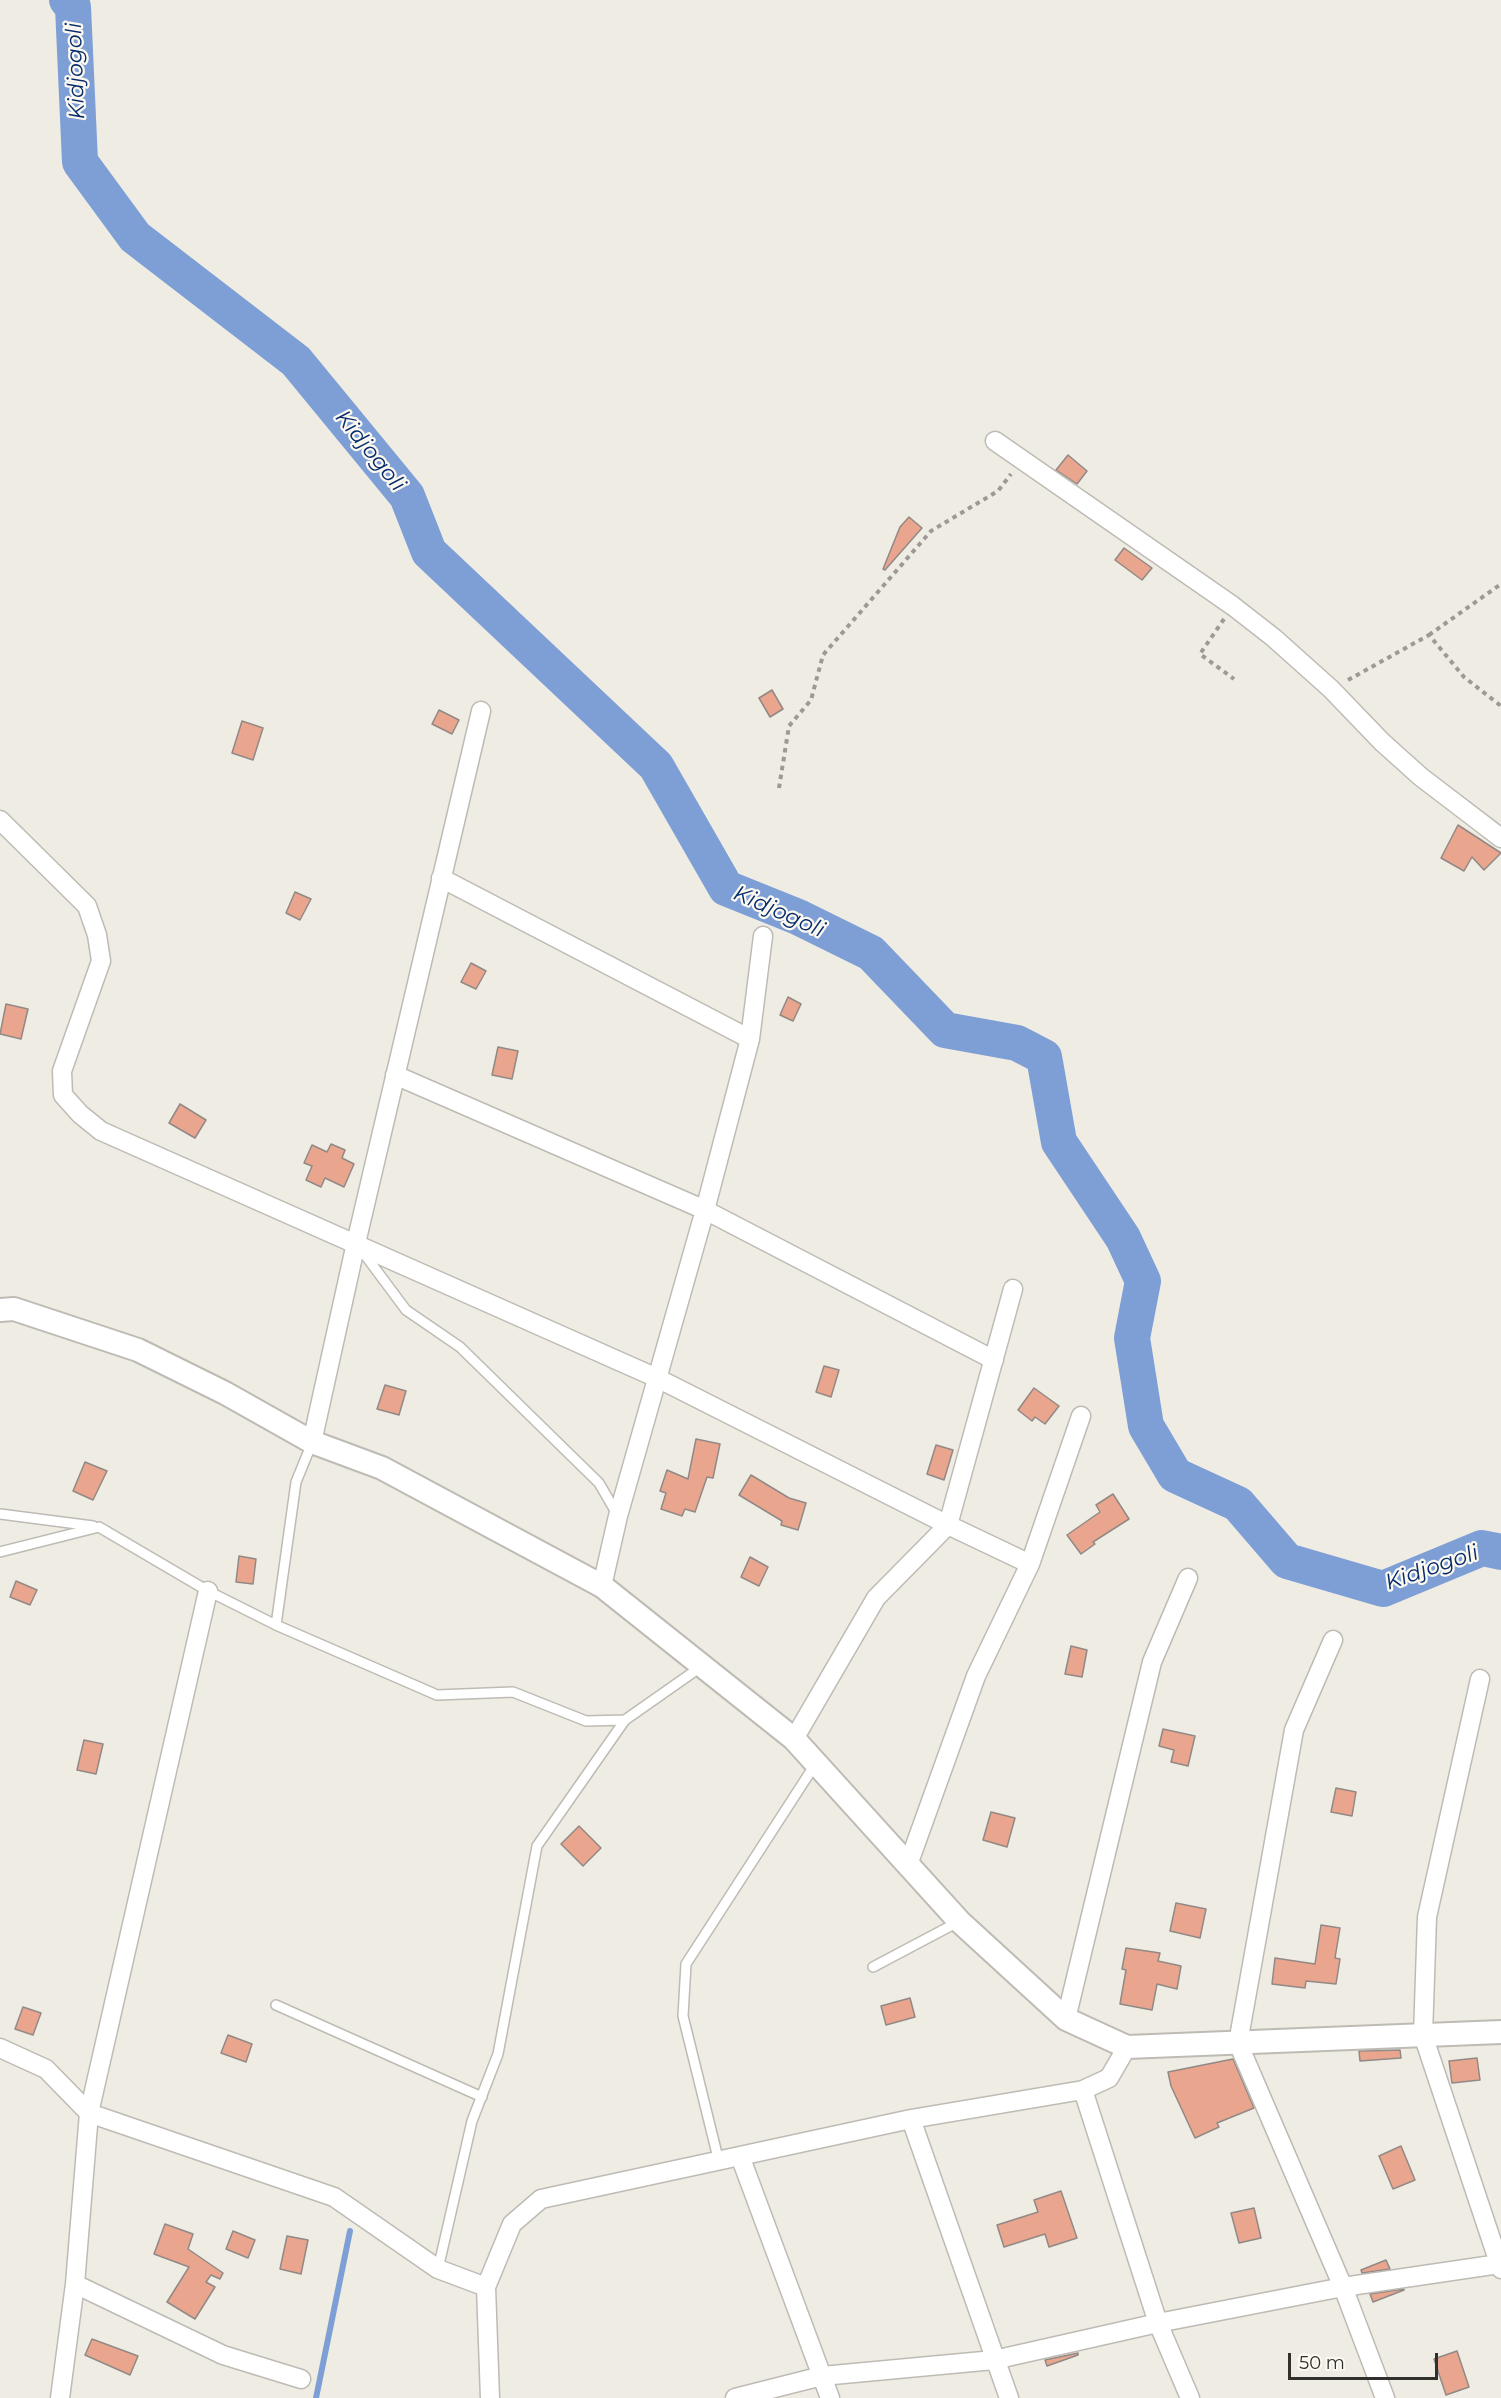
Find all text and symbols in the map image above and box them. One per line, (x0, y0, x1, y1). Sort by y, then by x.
water label: Kidjogoli (61, 22, 91, 120)
water label: Kidjogoli (329, 405, 411, 497)
water label: Kidjogoli (729, 880, 829, 944)
water label: Kidjogoli (1382, 1540, 1482, 1596)
scale bar (1291, 2341, 1441, 2379)
text: 50 m (1299, 2352, 1345, 2374)

